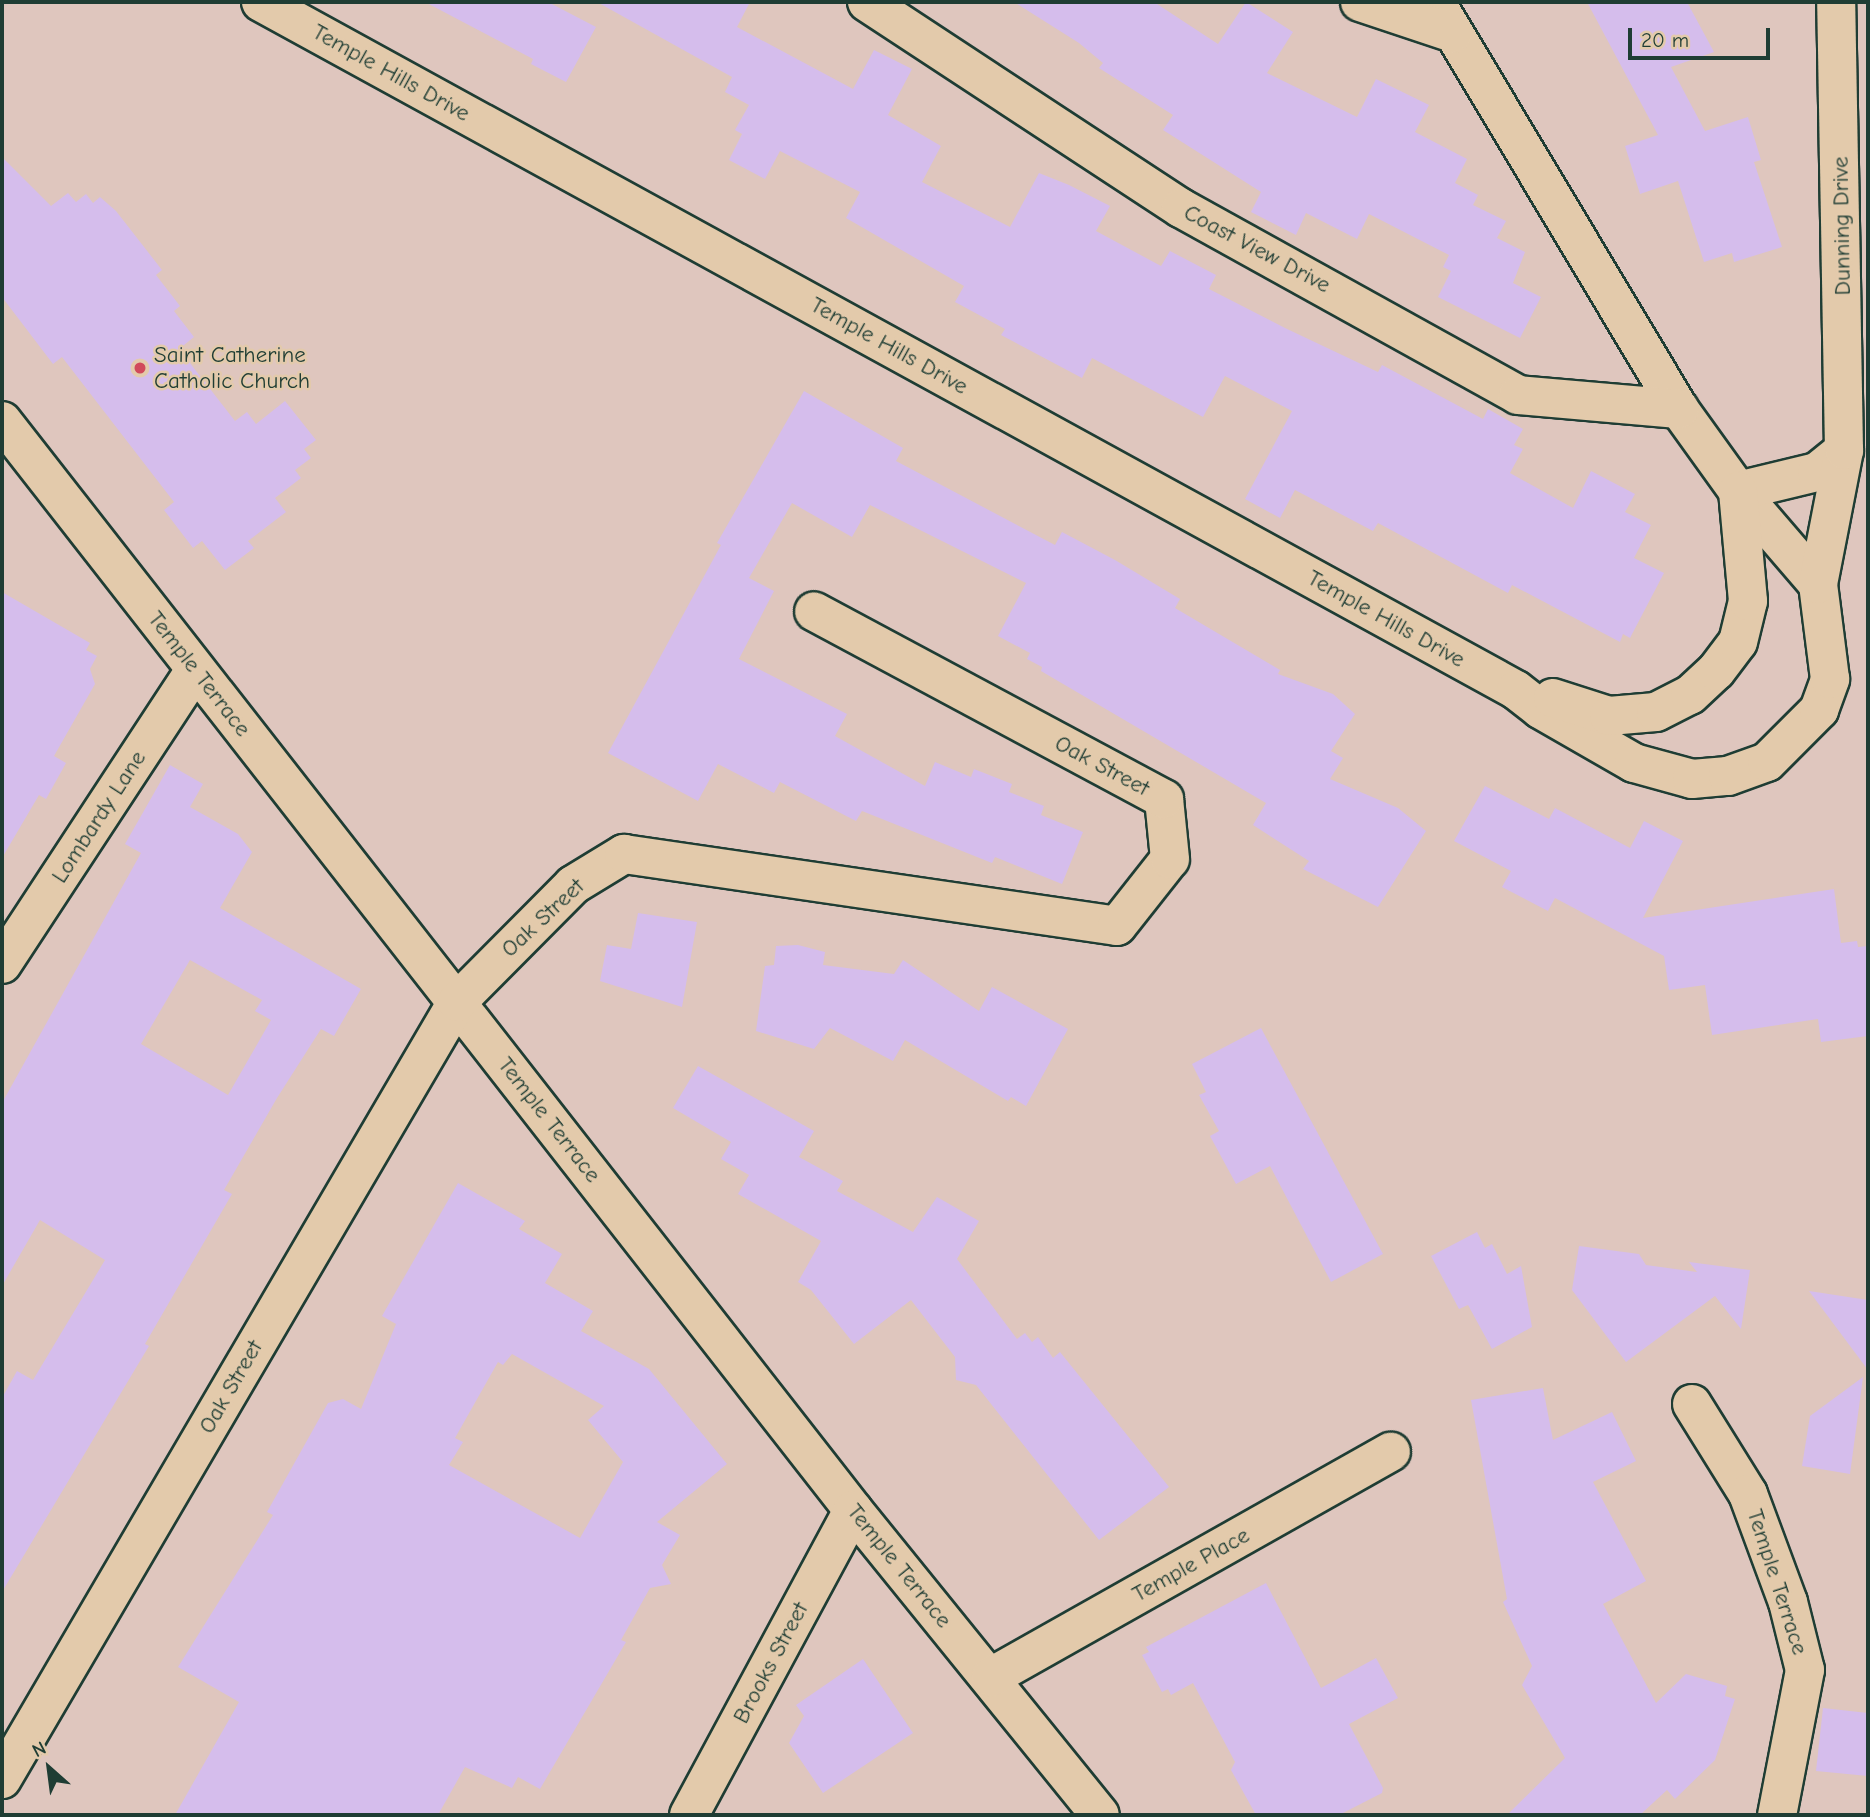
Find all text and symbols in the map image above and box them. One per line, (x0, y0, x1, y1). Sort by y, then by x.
scale bar (1632, 14, 1774, 58)
street label: Temple Hills Drive (307, 18, 475, 128)
text: 20 m (1641, 28, 1689, 52)
street label: Dunning Drive (1827, 156, 1857, 296)
street label: Coast View Drive (1179, 199, 1335, 299)
street label: Temple Hills Drive (805, 291, 973, 401)
place label: Saint Catherine Catholic Church (154, 341, 310, 395)
marker: Saint Catherine Catholic Church (132, 360, 148, 376)
street label: Temple Hills Drive (1302, 564, 1470, 674)
street label: Temple Terrace (142, 606, 256, 742)
street label: Oak Street (1050, 730, 1154, 802)
street label: Lombardy Lane (46, 746, 152, 888)
street label: Oak Street (496, 873, 590, 963)
street label: Temple Terrace (492, 1052, 606, 1188)
street label: Oak Street (193, 1335, 269, 1439)
street label: Temple Terrace (841, 1499, 957, 1633)
street label: Temple Terrace (1741, 1506, 1813, 1658)
street label: Temple Place (1128, 1522, 1254, 1608)
street label: Brooks Street (728, 1598, 814, 1728)
north arrow (14, 1733, 84, 1803)
text: N (28, 1737, 50, 1762)

